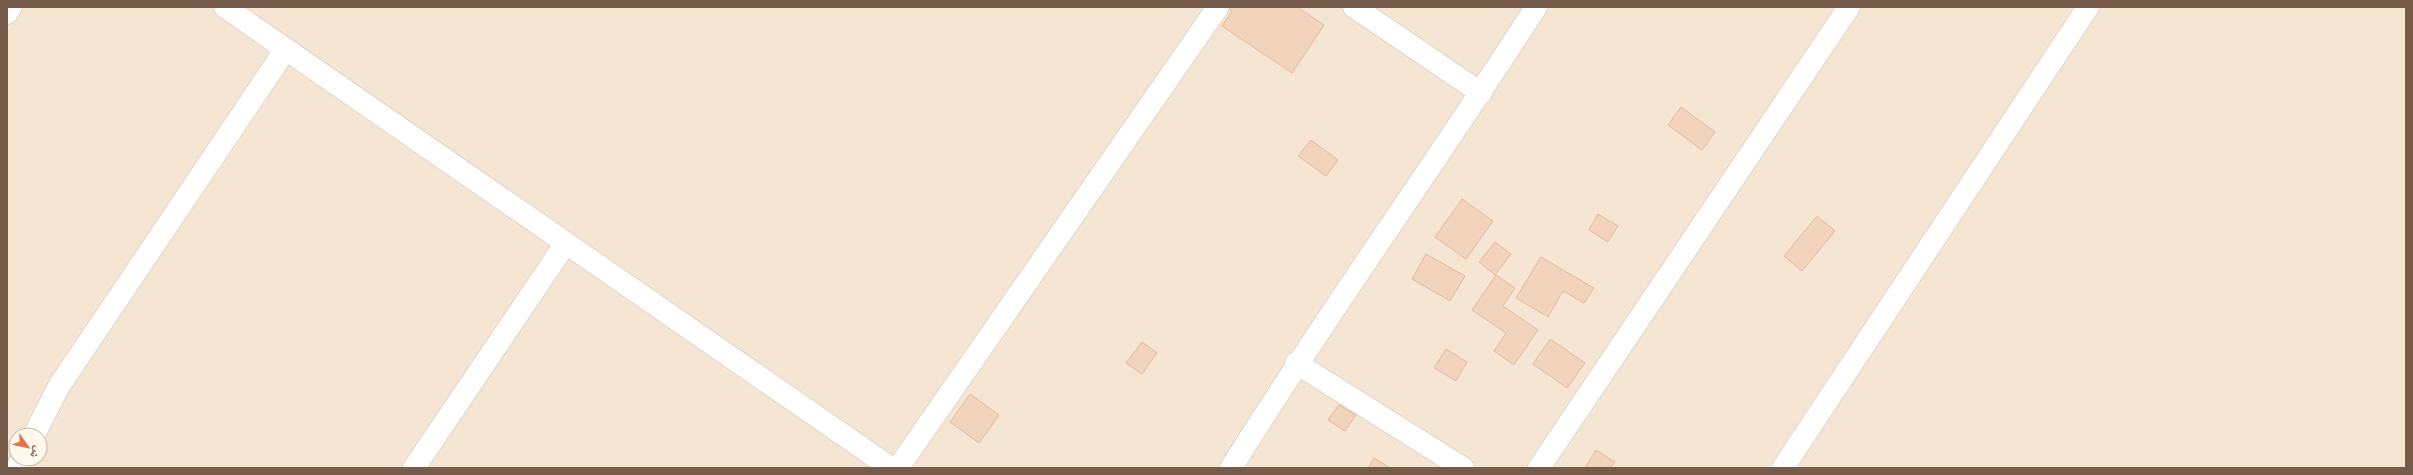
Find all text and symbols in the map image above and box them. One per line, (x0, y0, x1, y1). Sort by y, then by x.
north arrow (8, 427, 48, 467)
text: ش (26, 443, 45, 461)

